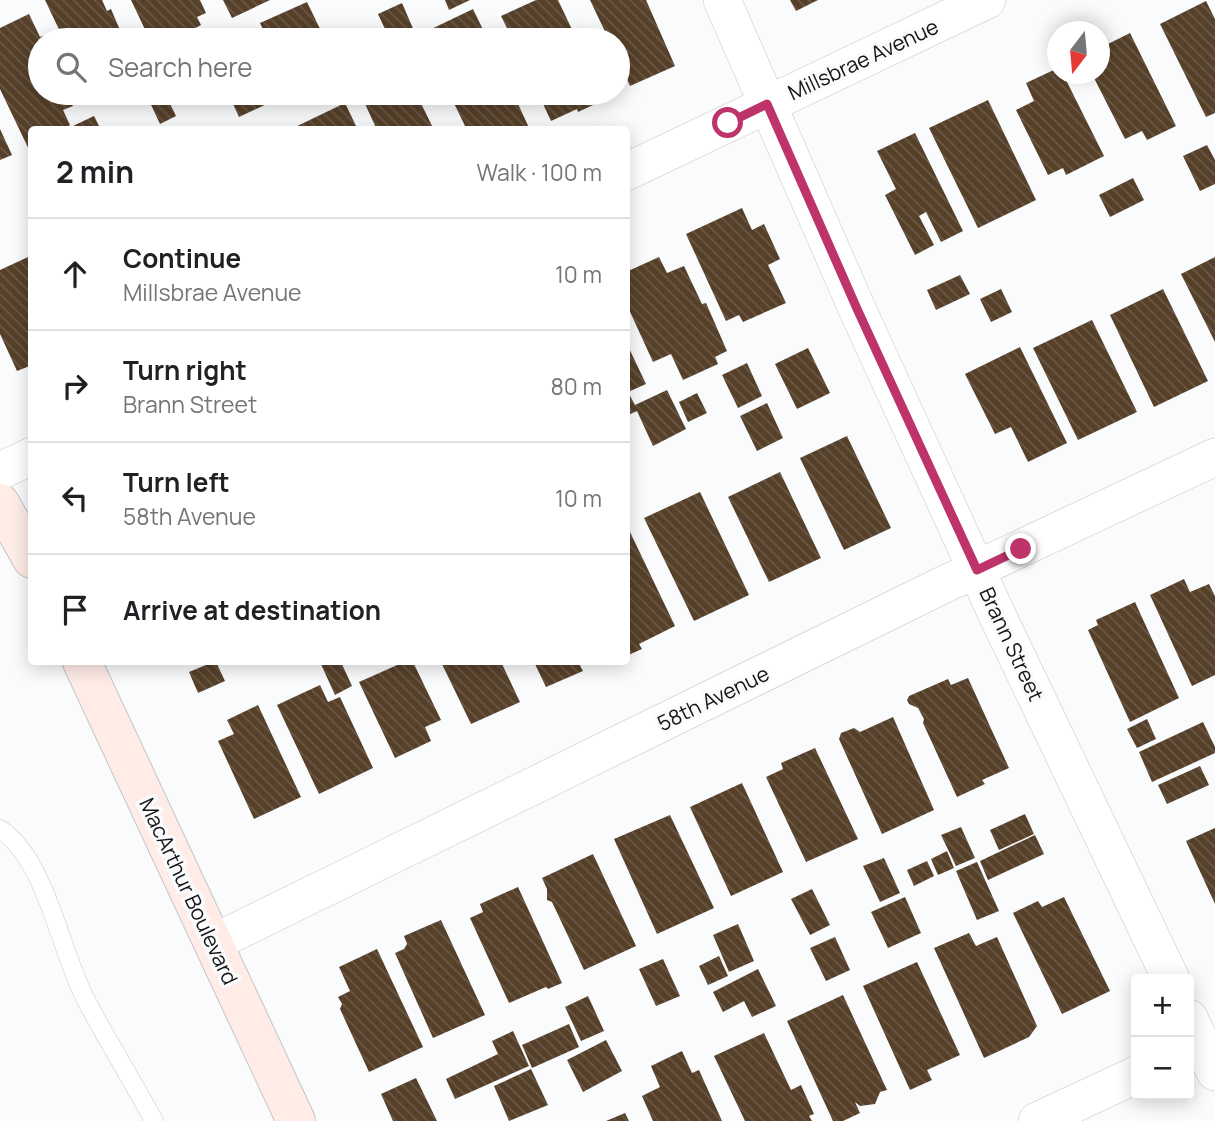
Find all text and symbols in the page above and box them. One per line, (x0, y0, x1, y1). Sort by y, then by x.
street label: Millsbrae Avenue (783, 12, 943, 106)
north arrow (1047, 21, 1110, 84)
search box (28, 28, 630, 105)
icon: search (52, 48, 90, 86)
text: Search here (108, 49, 253, 85)
route start (712, 107, 743, 138)
text: 2 min (56, 151, 134, 192)
text: Walk · 100 m (476, 156, 602, 188)
text: Continue (123, 240, 241, 276)
icon: ahead (56, 255, 94, 293)
text: 10 m (555, 258, 602, 290)
text: Millsbrae Avenue (123, 276, 302, 308)
text: Turn right (123, 352, 247, 388)
icon: right (56, 367, 94, 405)
text: 80 m (551, 370, 602, 402)
text: Brann Street (123, 388, 257, 420)
text: Turn left (123, 464, 230, 500)
icon: left (56, 479, 94, 517)
text: 10 m (555, 482, 602, 514)
text: 58th Avenue (123, 500, 256, 532)
route end (1005, 533, 1036, 564)
street label: Brann Street (973, 583, 1051, 705)
icon: arrive (56, 591, 94, 629)
text: Arrive at destination (123, 592, 381, 628)
street label: 58th Avenue (652, 659, 774, 737)
street label: MacArthur Boulevard (133, 793, 245, 989)
map controls (1131, 974, 1194, 1100)
button: + (1131, 974, 1194, 1037)
button: − (1131, 1037, 1194, 1100)

